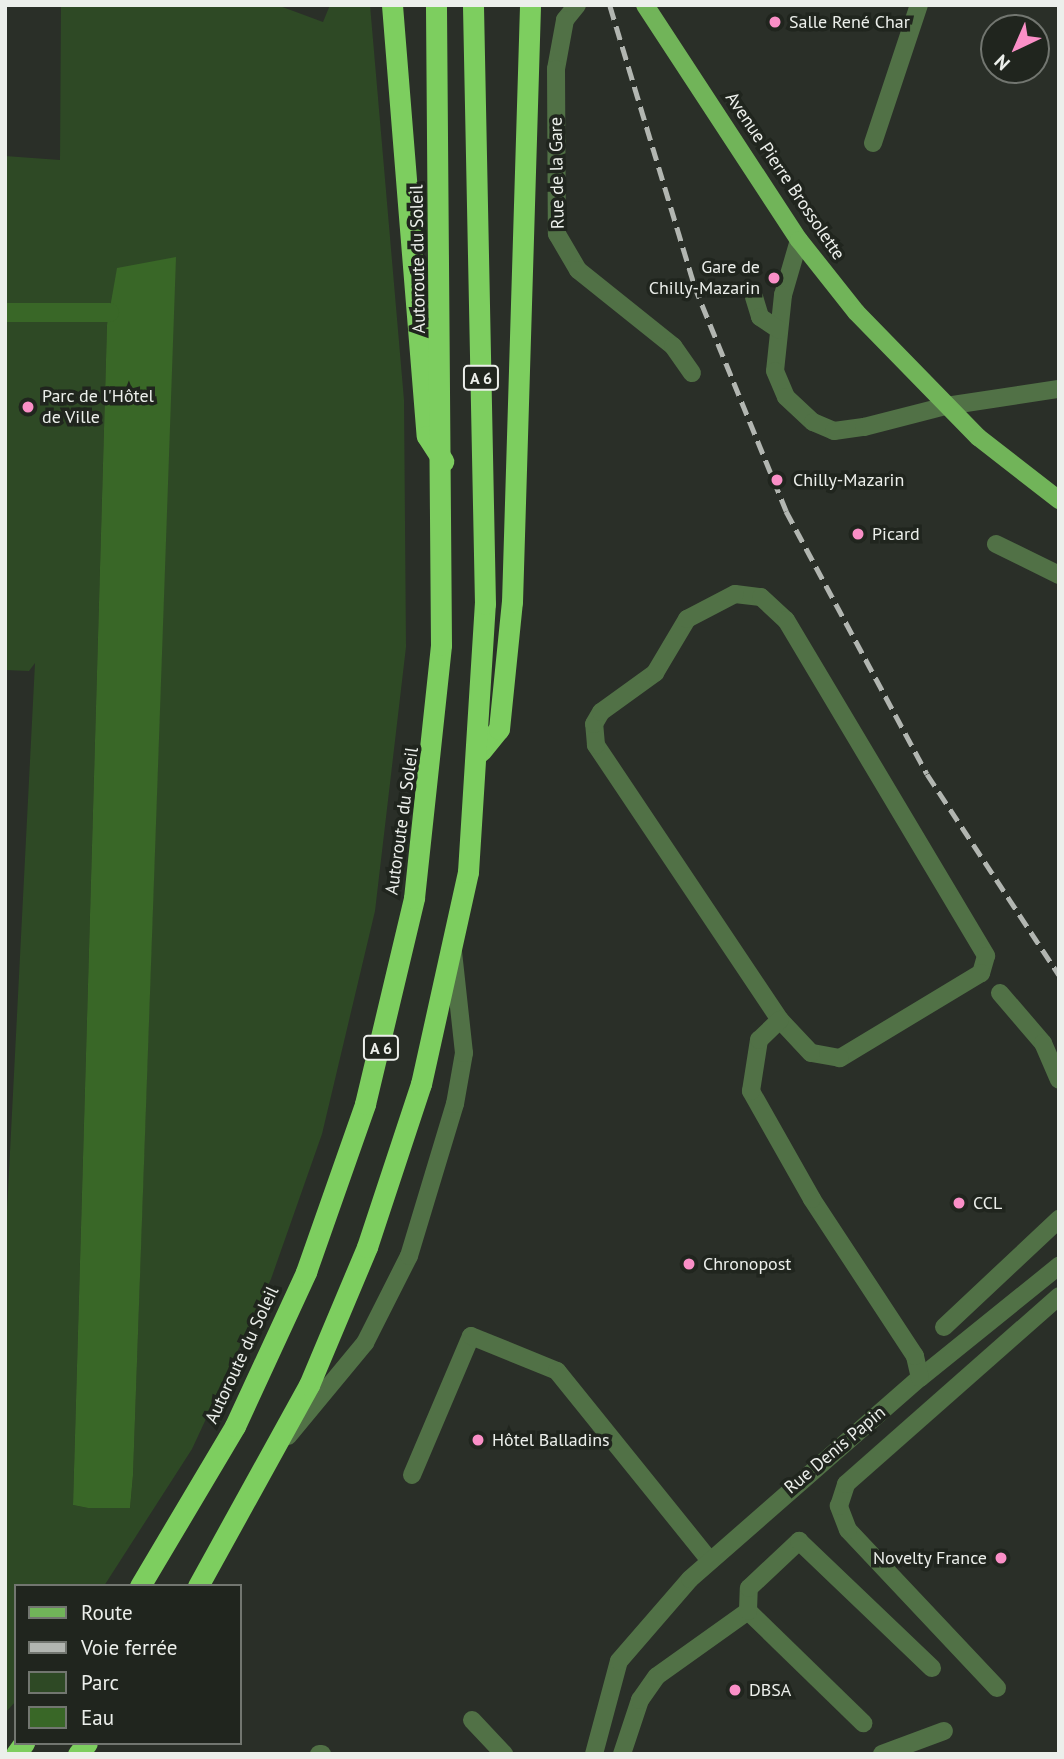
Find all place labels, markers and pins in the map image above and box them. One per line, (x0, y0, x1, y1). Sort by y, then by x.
place label: Salle René Char (789, 11, 910, 33)
marker: Salle René Char (767, 14, 783, 30)
place label: Gare de Chilly-Mazarin (649, 257, 760, 300)
marker: Gare de Chilly-Mazarin (766, 270, 782, 286)
place label: Parc de l'Hôtel de Ville (42, 386, 154, 428)
marker: Parc de l'Hôtel de Ville (20, 399, 36, 415)
place label: Chilly-Mazarin (793, 469, 904, 491)
marker: Chilly-Mazarin (767, 470, 787, 490)
place label: Picard (872, 523, 920, 545)
marker: Picard (850, 526, 866, 542)
place label: CCL (973, 1192, 1002, 1214)
marker: CCL (951, 1195, 967, 1211)
place label: Chronopost (703, 1253, 791, 1275)
marker: Chronopost (681, 1256, 697, 1272)
place label: Hôtel Balladins (492, 1429, 610, 1451)
marker: Hôtel Balladins (470, 1432, 486, 1448)
place label: Novelty France (872, 1547, 987, 1569)
marker: Novelty France (993, 1550, 1009, 1566)
place label: DBSA (749, 1679, 791, 1701)
marker: DBSA (727, 1682, 743, 1698)

